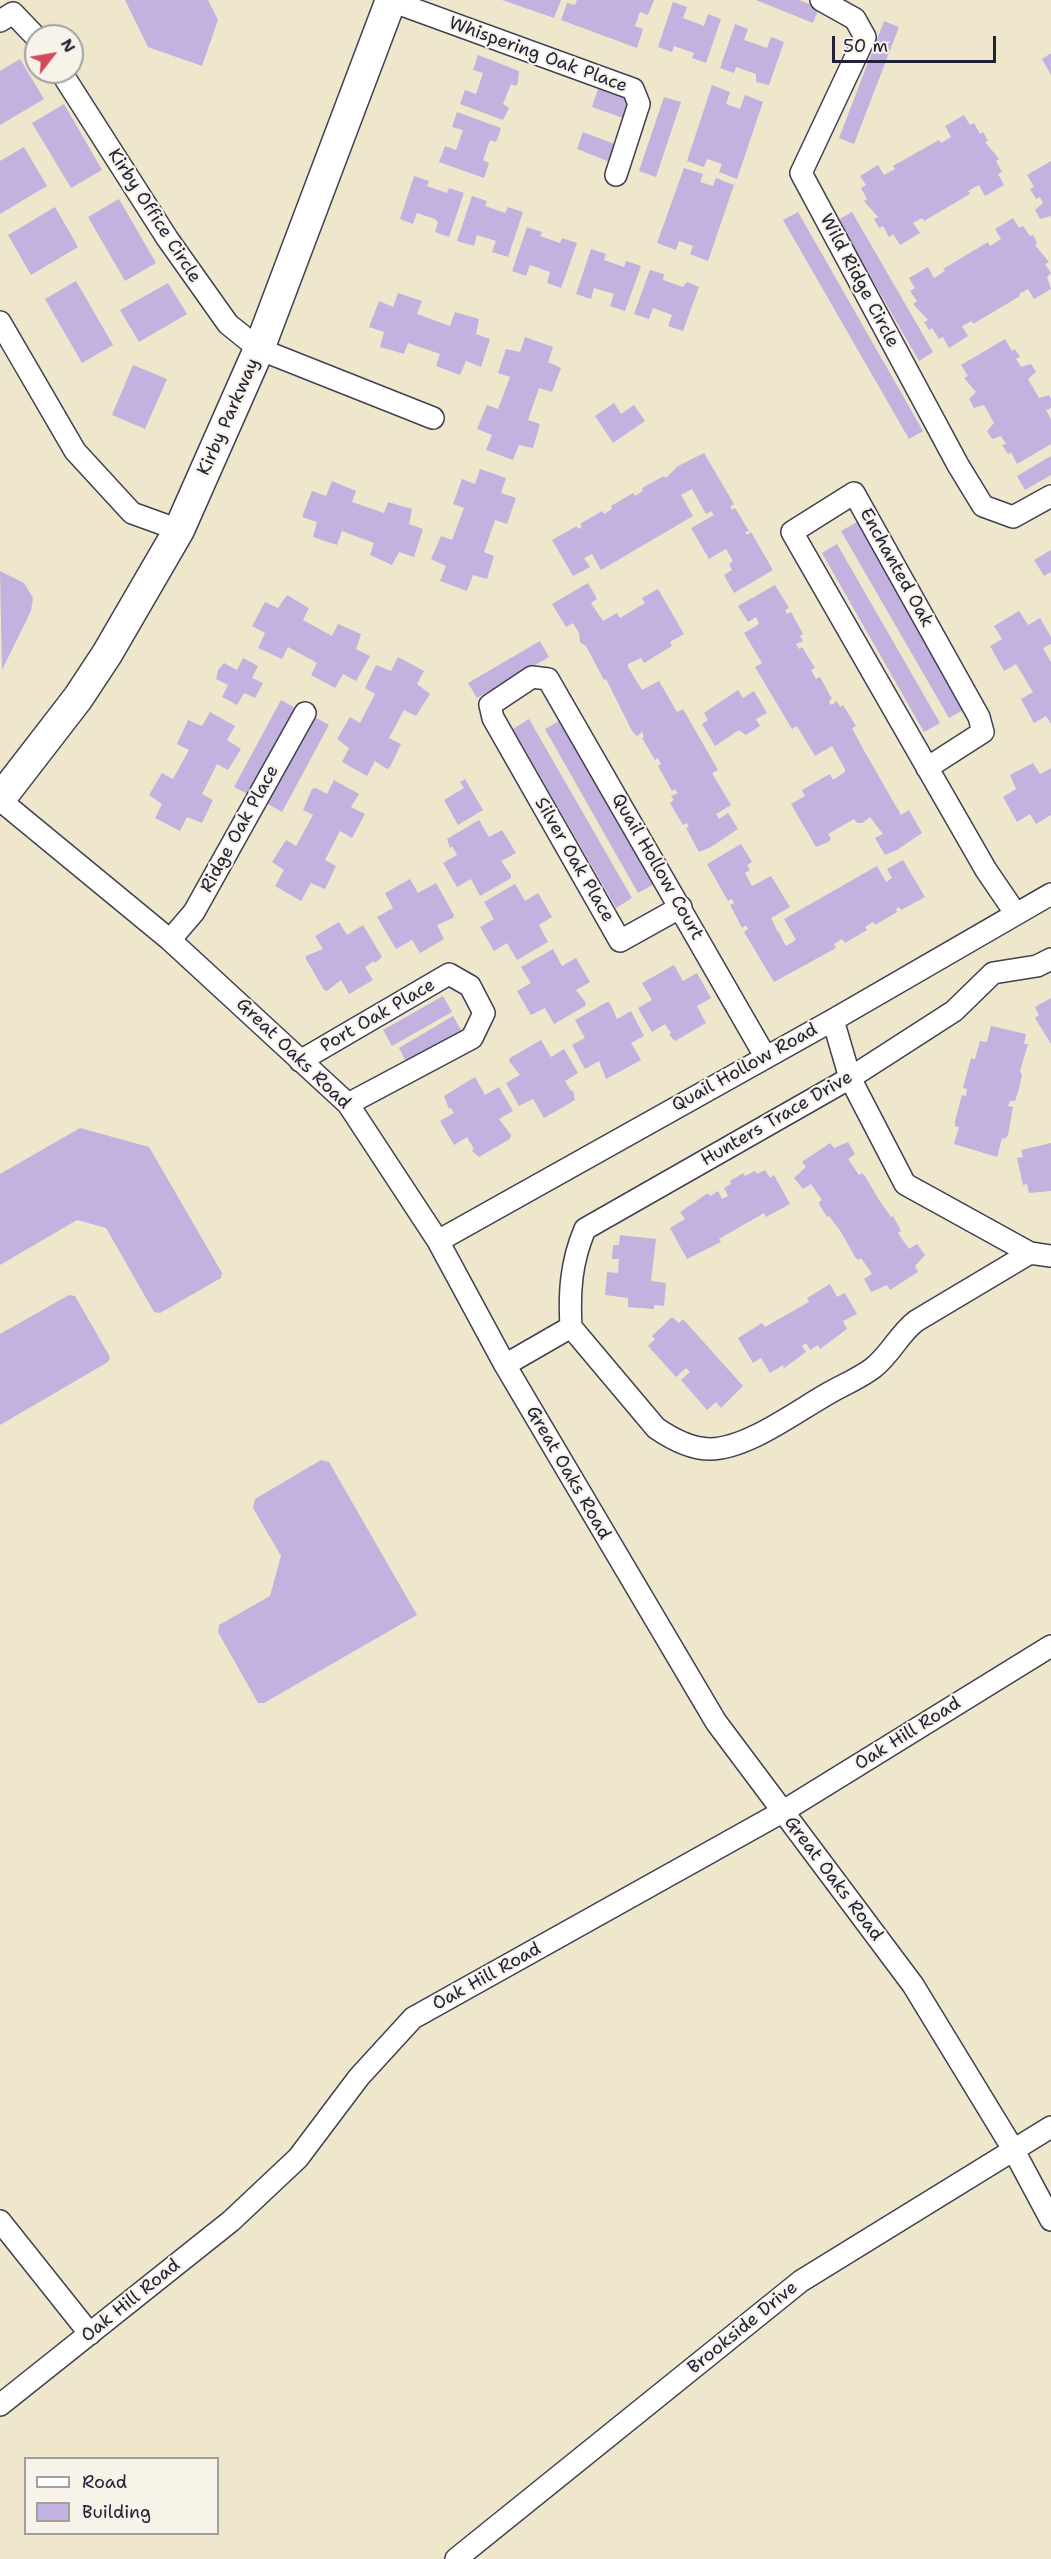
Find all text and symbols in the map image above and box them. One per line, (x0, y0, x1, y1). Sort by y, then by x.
street label: Whispering Oak Place (446, 13, 630, 97)
north arrow (24, 24, 84, 84)
scale bar (835, 24, 998, 62)
text: 50 m (843, 34, 888, 58)
text: N (56, 35, 80, 56)
street label: Kirby Office Circle (103, 145, 205, 287)
street label: Wild Ridge Circle (815, 211, 903, 351)
street label: Kirby Parkway (193, 355, 265, 479)
street label: Enchanted Oak (854, 505, 938, 631)
street label: Ridge Oak Place (196, 762, 284, 896)
street label: Quail Hollow Court (606, 790, 708, 944)
street label: Silver Oak Place (530, 794, 618, 926)
street label: Port Oak Place (317, 974, 439, 1058)
street label: Great Oaks Road (231, 994, 355, 1114)
street label: Quail Hollow Road (668, 1019, 822, 1117)
street label: Hunters Trace Drive (697, 1067, 857, 1171)
street label: Great Oaks Road (521, 1402, 615, 1544)
street label: Oak Hill Road (851, 1693, 965, 1775)
street label: Great Oaks Road (779, 1812, 887, 1946)
street label: Oak Hill Road (429, 1938, 545, 2016)
street label: Oak Hill Road (77, 2255, 185, 2347)
street label: Brookside Drive (684, 2277, 802, 2379)
legend (24, 2457, 219, 2535)
text: Road (82, 2470, 127, 2494)
text: Building (82, 2500, 151, 2524)

